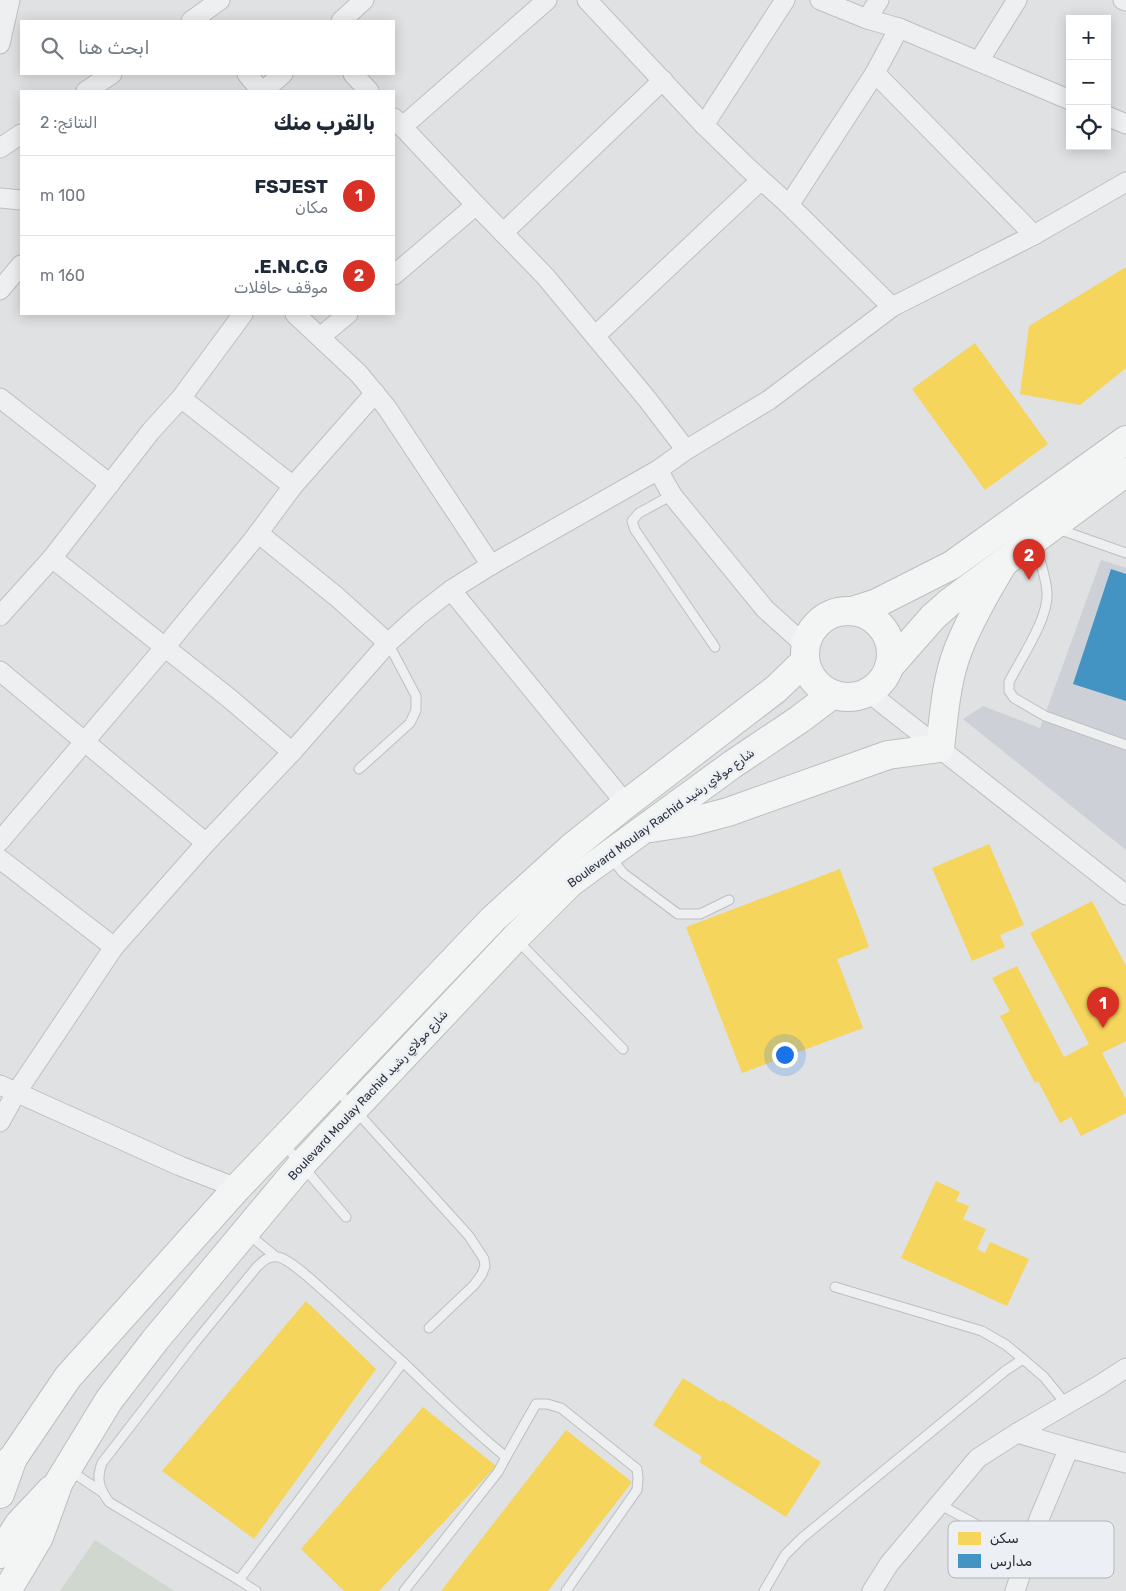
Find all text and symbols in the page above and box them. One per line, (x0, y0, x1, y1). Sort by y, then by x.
map controls (1066, 15, 1111, 150)
button: + (1066, 15, 1111, 60)
search box (20, 20, 395, 75)
icon: search (38, 34, 66, 62)
text: ابحث هنا (78, 36, 150, 59)
button: − (1066, 60, 1111, 105)
button: locate (1066, 105, 1111, 150)
text: بالقرب منك (274, 110, 375, 135)
text: النتائج: 2 (40, 113, 98, 132)
text: FSJEST (254, 175, 328, 198)
text: 100 m (40, 186, 85, 205)
text: 1 (355, 186, 363, 205)
text: مكان (295, 198, 328, 217)
text: E.N.C.G. (254, 255, 328, 278)
text: 160 m (40, 266, 85, 285)
text: 2 (354, 266, 364, 285)
text: موقف حافلات (234, 278, 328, 297)
pin: 2 (1013, 539, 1045, 580)
street label: Boulevard Moulay Rachid شارع مولاي رشيد (565, 745, 758, 892)
pin: 1 (1087, 987, 1119, 1028)
street label: Boulevard Moulay Rachid شارع مولاي رشيد (285, 1007, 452, 1184)
your location (772, 1042, 798, 1068)
legend (948, 1521, 1114, 1578)
text: سكن (990, 1530, 1019, 1547)
text: مدارس (990, 1553, 1032, 1570)

